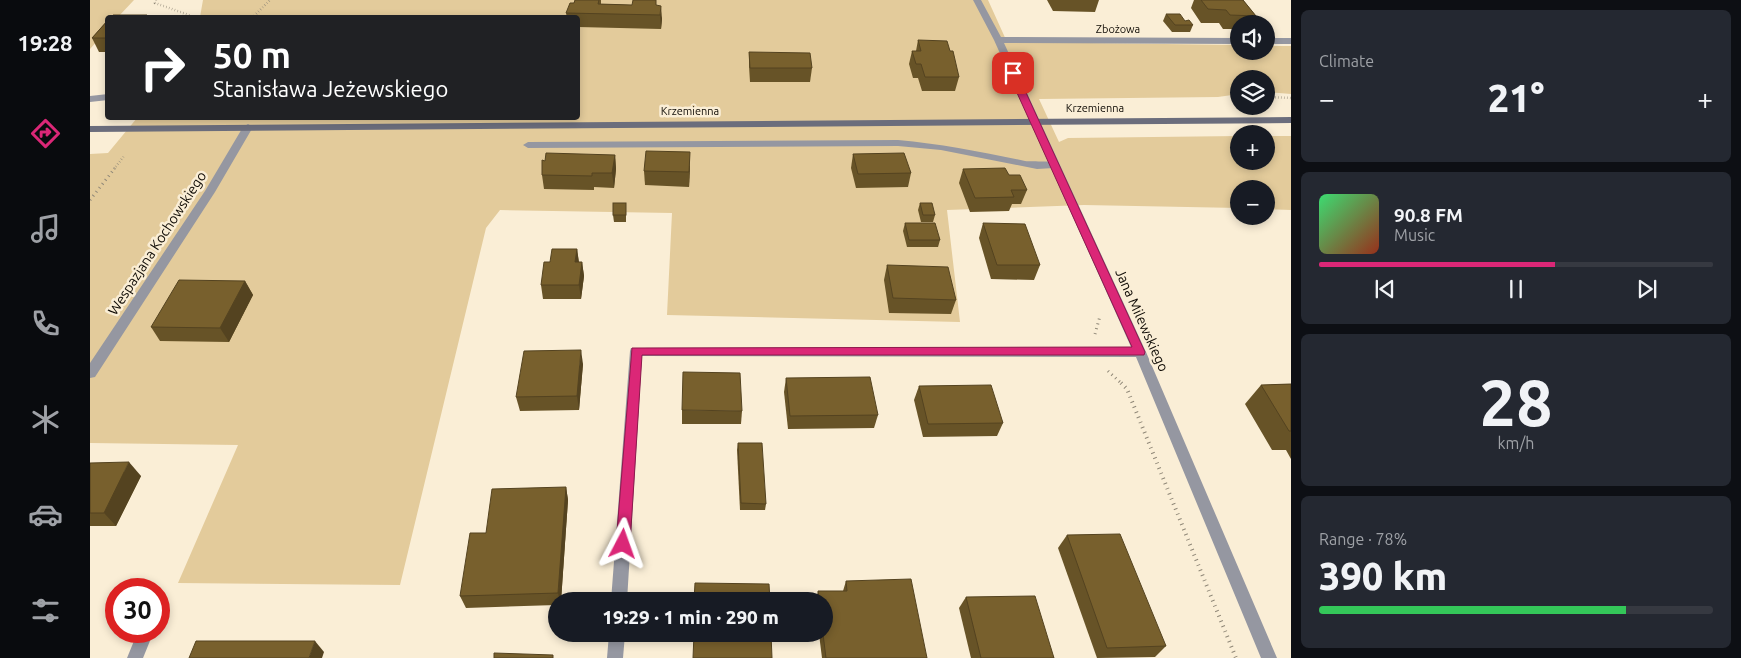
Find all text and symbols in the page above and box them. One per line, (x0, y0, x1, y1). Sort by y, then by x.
map controls (1230, 15, 1275, 225)
button: sound (1230, 15, 1275, 60)
street label: Zbożowa (1096, 23, 1140, 35)
text: 19:28 (17, 30, 73, 55)
icon: right (130, 35, 195, 100)
text: 50 m (213, 35, 291, 75)
pin (992, 52, 1034, 94)
text: Climate (1319, 52, 1374, 70)
icon: arrive (999, 59, 1027, 87)
button: layers (1230, 70, 1275, 115)
text: Stanisława Jeżewskiego (213, 76, 448, 101)
text: 21° (1488, 77, 1544, 119)
text: − (1319, 83, 1335, 114)
text: + (1697, 83, 1713, 114)
street label: Krzemienna (1066, 102, 1124, 114)
street label: Krzemienna (661, 105, 719, 117)
icon: directions (28, 116, 63, 151)
button: + (1230, 125, 1275, 170)
street label: Wespazjana Kochowskiego (105, 168, 209, 318)
button: − (1230, 180, 1275, 225)
text: 90.8 FM (1394, 204, 1463, 226)
icon: music (28, 211, 63, 246)
text: Music (1394, 226, 1435, 244)
street label: Jana Milewskiego (1112, 266, 1172, 374)
icon: previous (1371, 275, 1399, 303)
icon: pause (1502, 275, 1530, 303)
icon: next (1633, 275, 1661, 303)
icon: phone (28, 306, 63, 341)
text: 28 (1479, 365, 1553, 438)
icon: climate (28, 402, 63, 437)
text: km/h (1498, 434, 1534, 452)
icon: car (28, 497, 63, 532)
position arrow (596, 517, 648, 569)
text: Range · 78% (1319, 530, 1407, 548)
text: 390 km (1319, 555, 1447, 597)
speed limit sign: 30 (105, 578, 170, 643)
icon: filters (28, 593, 63, 628)
text: 19:29 · 1 min · 290 m (602, 606, 779, 628)

